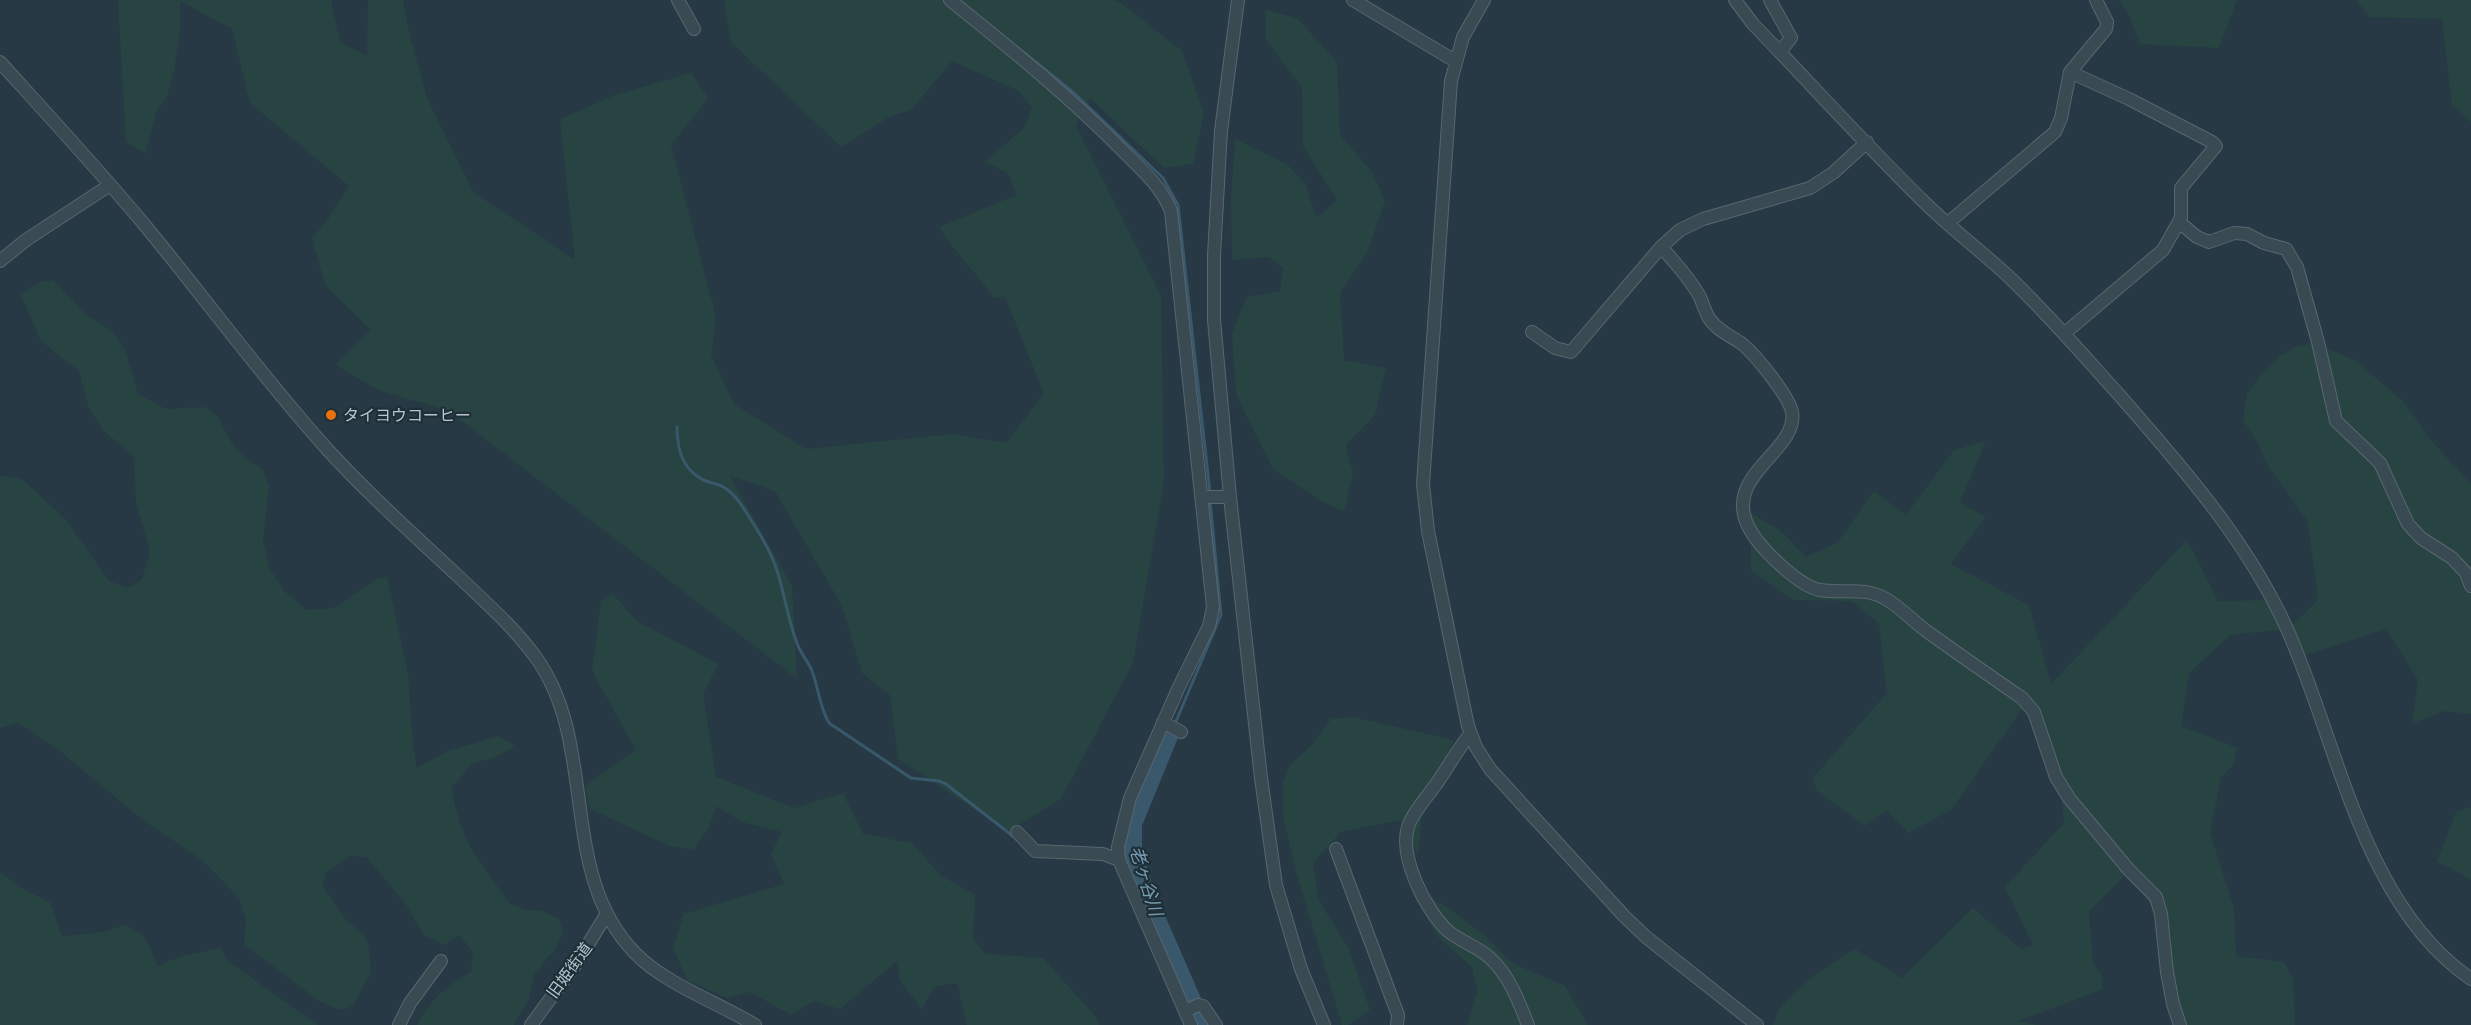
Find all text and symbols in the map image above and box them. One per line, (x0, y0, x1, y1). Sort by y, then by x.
place label: タイヨウコーヒー (343, 405, 471, 424)
marker: タイヨウコーヒー (324, 408, 338, 422)
water label: 老ヶ谷川 (1126, 843, 1169, 920)
street label: 旧姫街道 (542, 938, 595, 1001)

